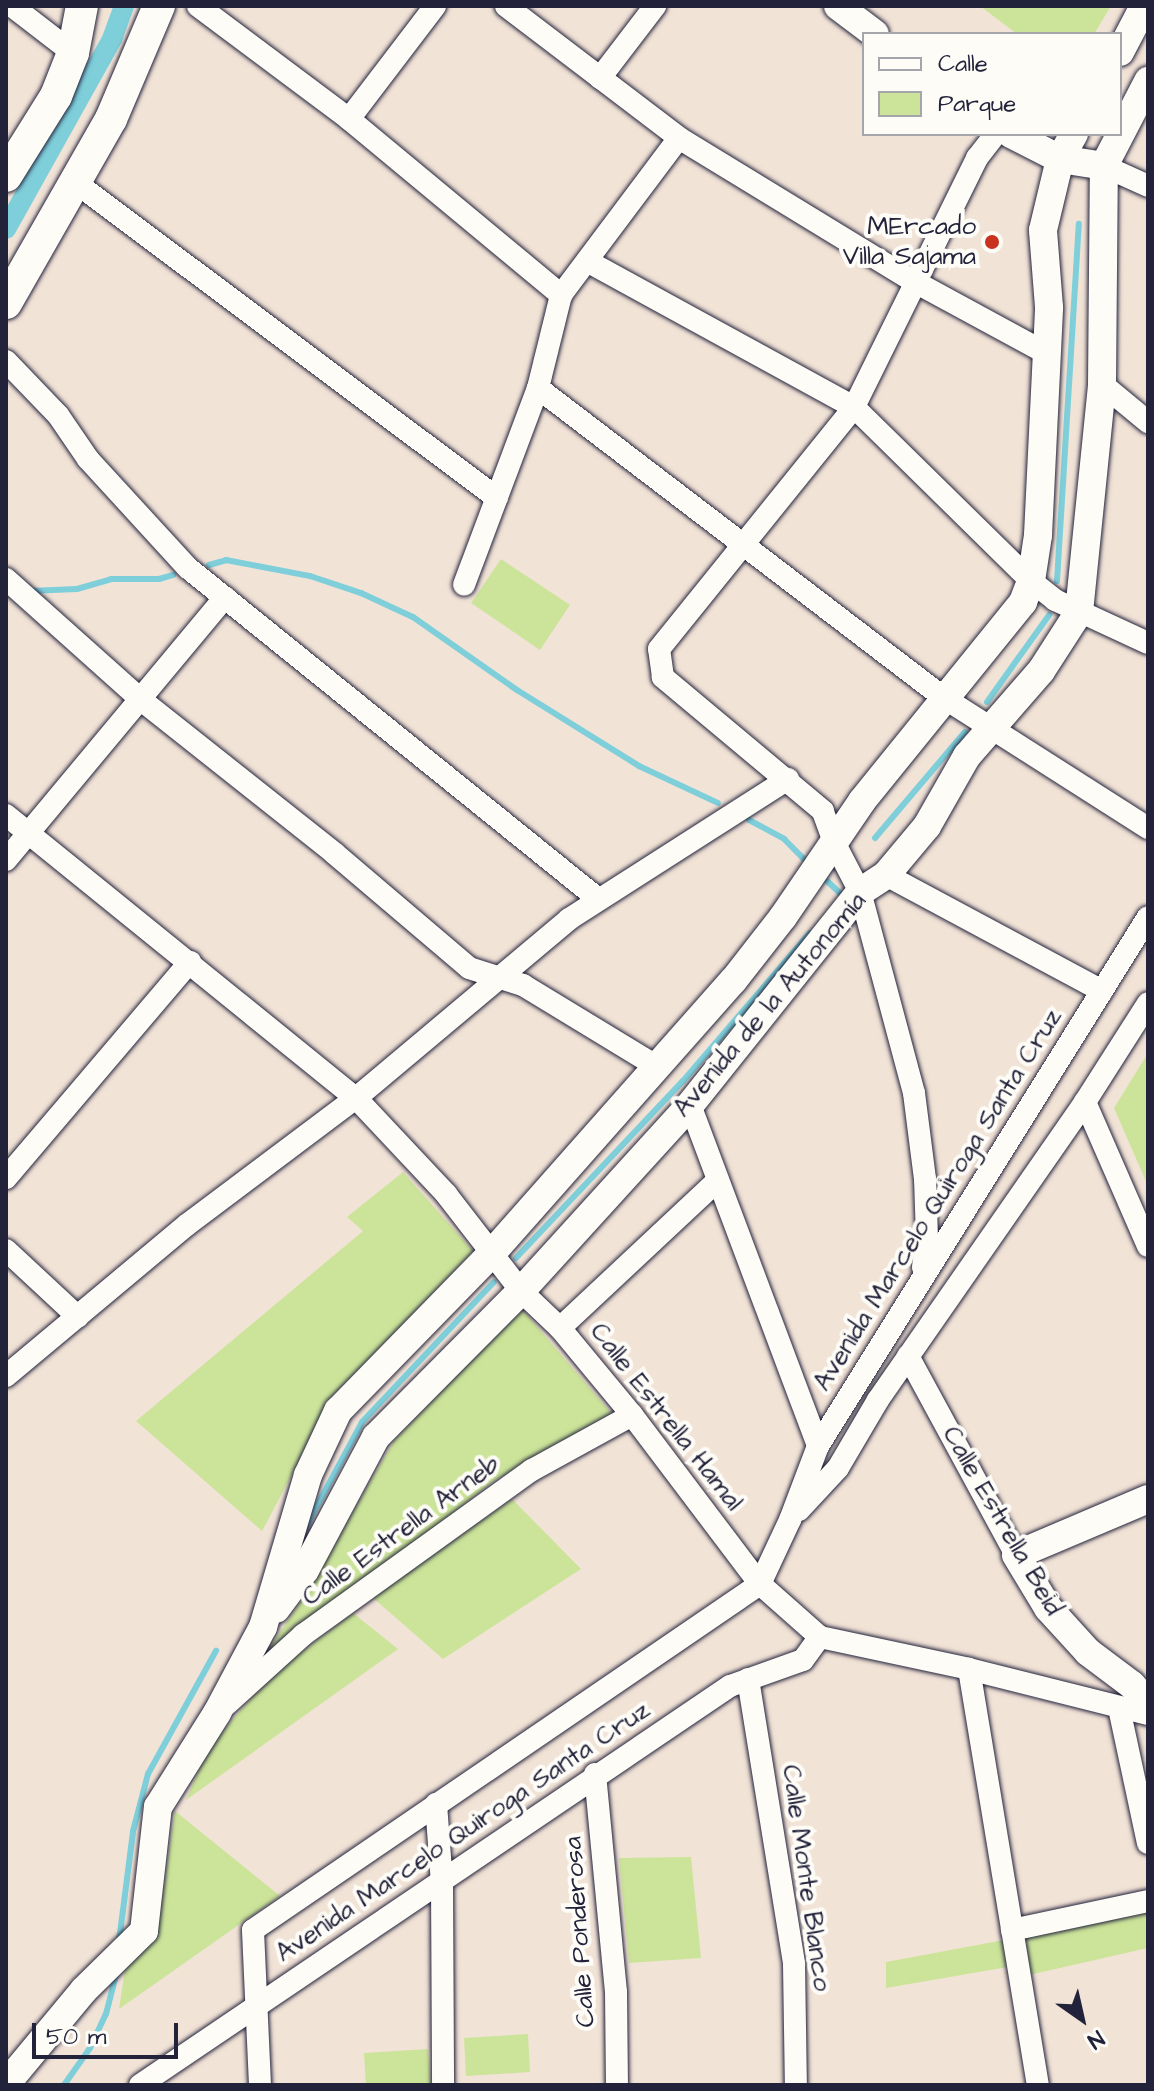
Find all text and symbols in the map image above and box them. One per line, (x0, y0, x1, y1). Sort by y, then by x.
legend (862, 32, 1122, 136)
text: Calle (938, 47, 988, 81)
text: Parque (938, 87, 1016, 121)
place label: MErcado Villa Sajama (843, 211, 976, 272)
marker: MErcado Villa Sajama (983, 233, 1001, 251)
street label: Avenida de la Autonomía (667, 886, 873, 1124)
street label: Avenida Marcelo Quiroga Santa Cruz (807, 1003, 1069, 1397)
street label: Calle Estrella Hamal (583, 1317, 749, 1517)
street label: Calle Estrella Beid (935, 1421, 1069, 1621)
street label: Calle Estrella Arneb (296, 1449, 506, 1613)
street label: Avenida Marcelo Quiroga Santa Cruz (270, 1695, 656, 1969)
street label: Calle Monte Blanco (775, 1763, 837, 1993)
street label: Calle Ponderosa (558, 1836, 602, 2028)
north arrow (1042, 1979, 1122, 2059)
scale bar (36, 2007, 182, 2057)
text: 50 m (46, 2020, 106, 2054)
text: N (1081, 2023, 1110, 2056)

